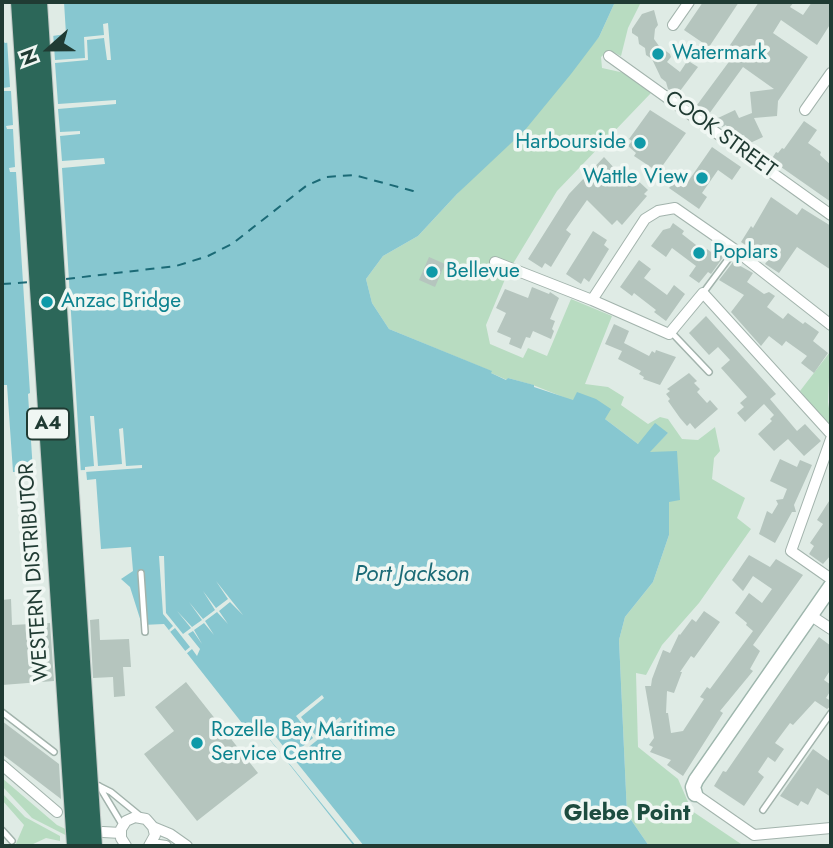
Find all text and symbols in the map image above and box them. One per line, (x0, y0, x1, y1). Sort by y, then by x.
north arrow (14, 14, 84, 84)
place label: Watermark (672, 41, 767, 67)
text: N (14, 45, 44, 69)
marker: Watermark (650, 46, 666, 62)
street label: COOK STREET (659, 86, 781, 184)
place label: Harbourside (515, 130, 626, 156)
marker: Harbourside (632, 135, 648, 151)
place label: Wattle View (583, 165, 688, 191)
marker: Wattle View (694, 170, 710, 186)
place label: Poplars (713, 240, 778, 266)
marker: Poplars (691, 245, 707, 261)
place label: Bellevue (446, 259, 520, 285)
marker: Bellevue (424, 264, 440, 280)
place label: Anzac Bridge (61, 289, 181, 315)
marker: Anzac Bridge (39, 294, 55, 310)
road number: A4 (27, 408, 69, 440)
street label: WESTERN DISTRIBUTOR (15, 462, 55, 682)
water label: Port Jackson (354, 561, 470, 589)
place label: Rozelle Bay Maritime Service Centre (211, 718, 396, 768)
marker: Rozelle Bay Maritime Service Centre (189, 735, 205, 751)
district label: Glebe Point (564, 800, 690, 828)

